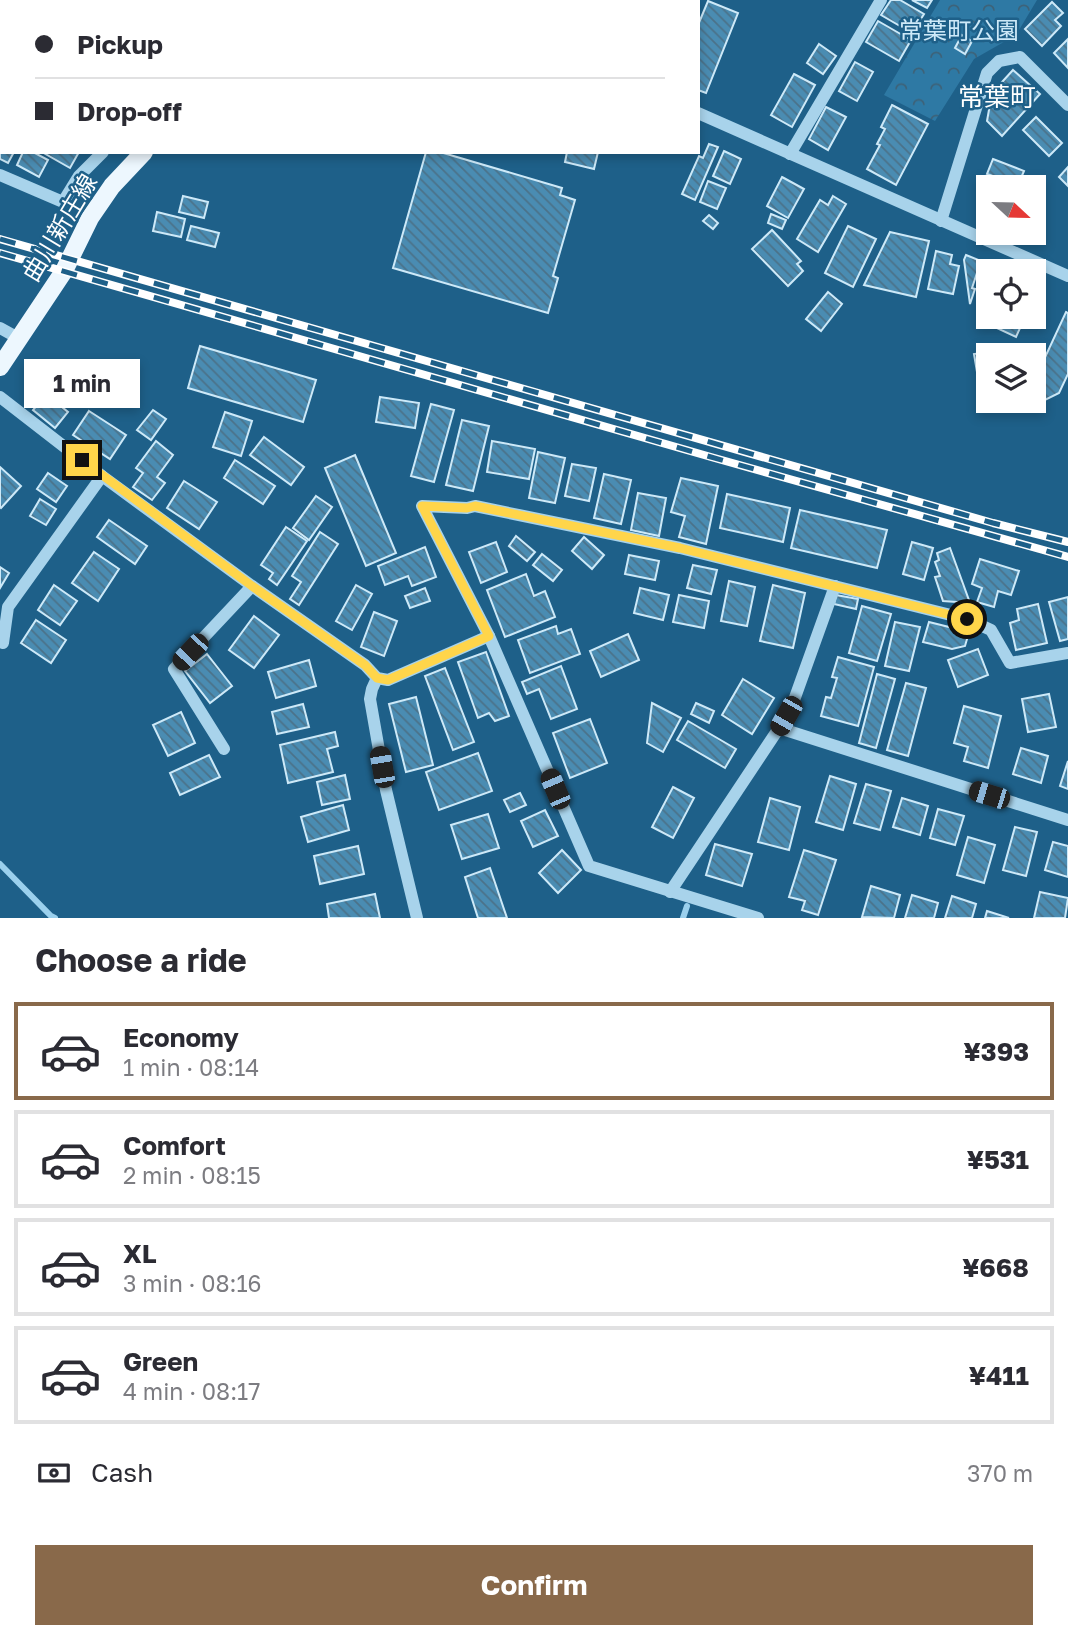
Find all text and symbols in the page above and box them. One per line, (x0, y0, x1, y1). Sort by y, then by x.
park label: 常葉町公園 (899, 15, 1019, 44)
text: Pickup (77, 29, 163, 60)
district label: 常葉町 (958, 81, 1036, 112)
text: Drop-off (77, 96, 182, 127)
street label: 曲川新庄線 (15, 168, 102, 286)
north arrow (976, 175, 1046, 245)
map controls (976, 175, 1046, 413)
button: locate (976, 259, 1046, 329)
button: layers (976, 343, 1046, 413)
callout: 1 min (24, 358, 140, 407)
text: 1 min (53, 369, 111, 397)
route end (66, 444, 98, 476)
route start (951, 603, 983, 635)
car (168, 629, 213, 675)
car (767, 693, 806, 739)
car (369, 744, 396, 790)
car (538, 766, 573, 812)
car (966, 779, 1013, 811)
text: Choose a ride (35, 941, 247, 979)
icon: car (39, 1020, 102, 1083)
text: Economy (123, 1022, 239, 1053)
text: ¥393 (964, 1036, 1029, 1067)
text: 1 min · 08:14 (123, 1053, 259, 1081)
icon: car (39, 1128, 102, 1191)
text: Comfort (123, 1130, 226, 1161)
text: ¥531 (967, 1144, 1029, 1175)
text: 2 min · 08:15 (123, 1161, 261, 1189)
icon: car (39, 1236, 102, 1299)
text: XL (123, 1238, 157, 1269)
text: ¥668 (962, 1252, 1029, 1283)
text: 3 min · 08:16 (123, 1269, 262, 1297)
icon: car (39, 1344, 102, 1407)
text: Green (123, 1346, 198, 1377)
text: ¥411 (969, 1360, 1029, 1391)
text: 4 min · 08:17 (123, 1377, 260, 1405)
icon: cash (35, 1454, 73, 1492)
text: Cash (91, 1457, 153, 1488)
text: 370 m (967, 1459, 1033, 1487)
button: Confirm (35, 1545, 1033, 1625)

